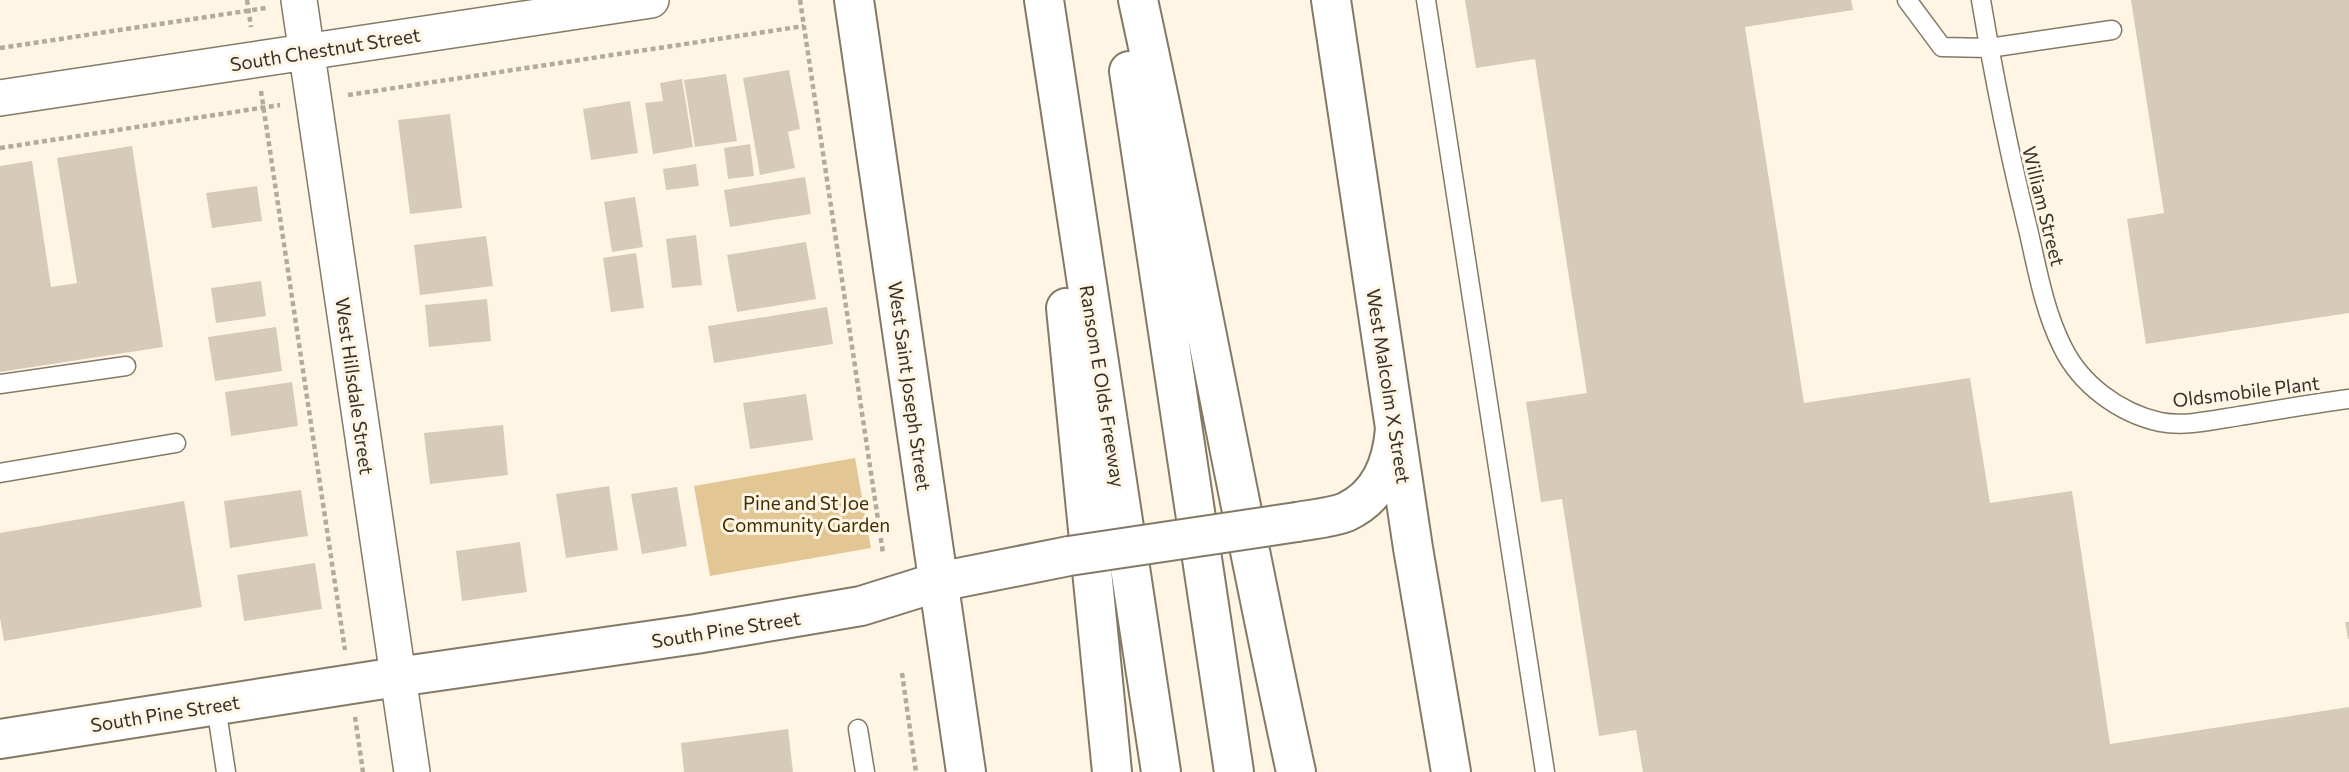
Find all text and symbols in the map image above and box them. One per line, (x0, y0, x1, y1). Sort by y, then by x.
street label: South Chestnut Street (228, 23, 422, 75)
street label: William Street (2018, 144, 2070, 268)
street label: West Saint Joseph Street (884, 280, 936, 492)
street label: Ransom E Olds Freeway (1076, 283, 1130, 489)
street label: West Malcolm X Street (1362, 287, 1416, 485)
street label: West Hillsdale Street (331, 296, 379, 476)
street label: Oldsmobile Plant (2171, 371, 2321, 411)
park label: Pine and St Joe Community Garden (722, 491, 890, 536)
street label: South Pine Street (650, 606, 802, 652)
street label: South Pine Street (89, 690, 241, 736)

